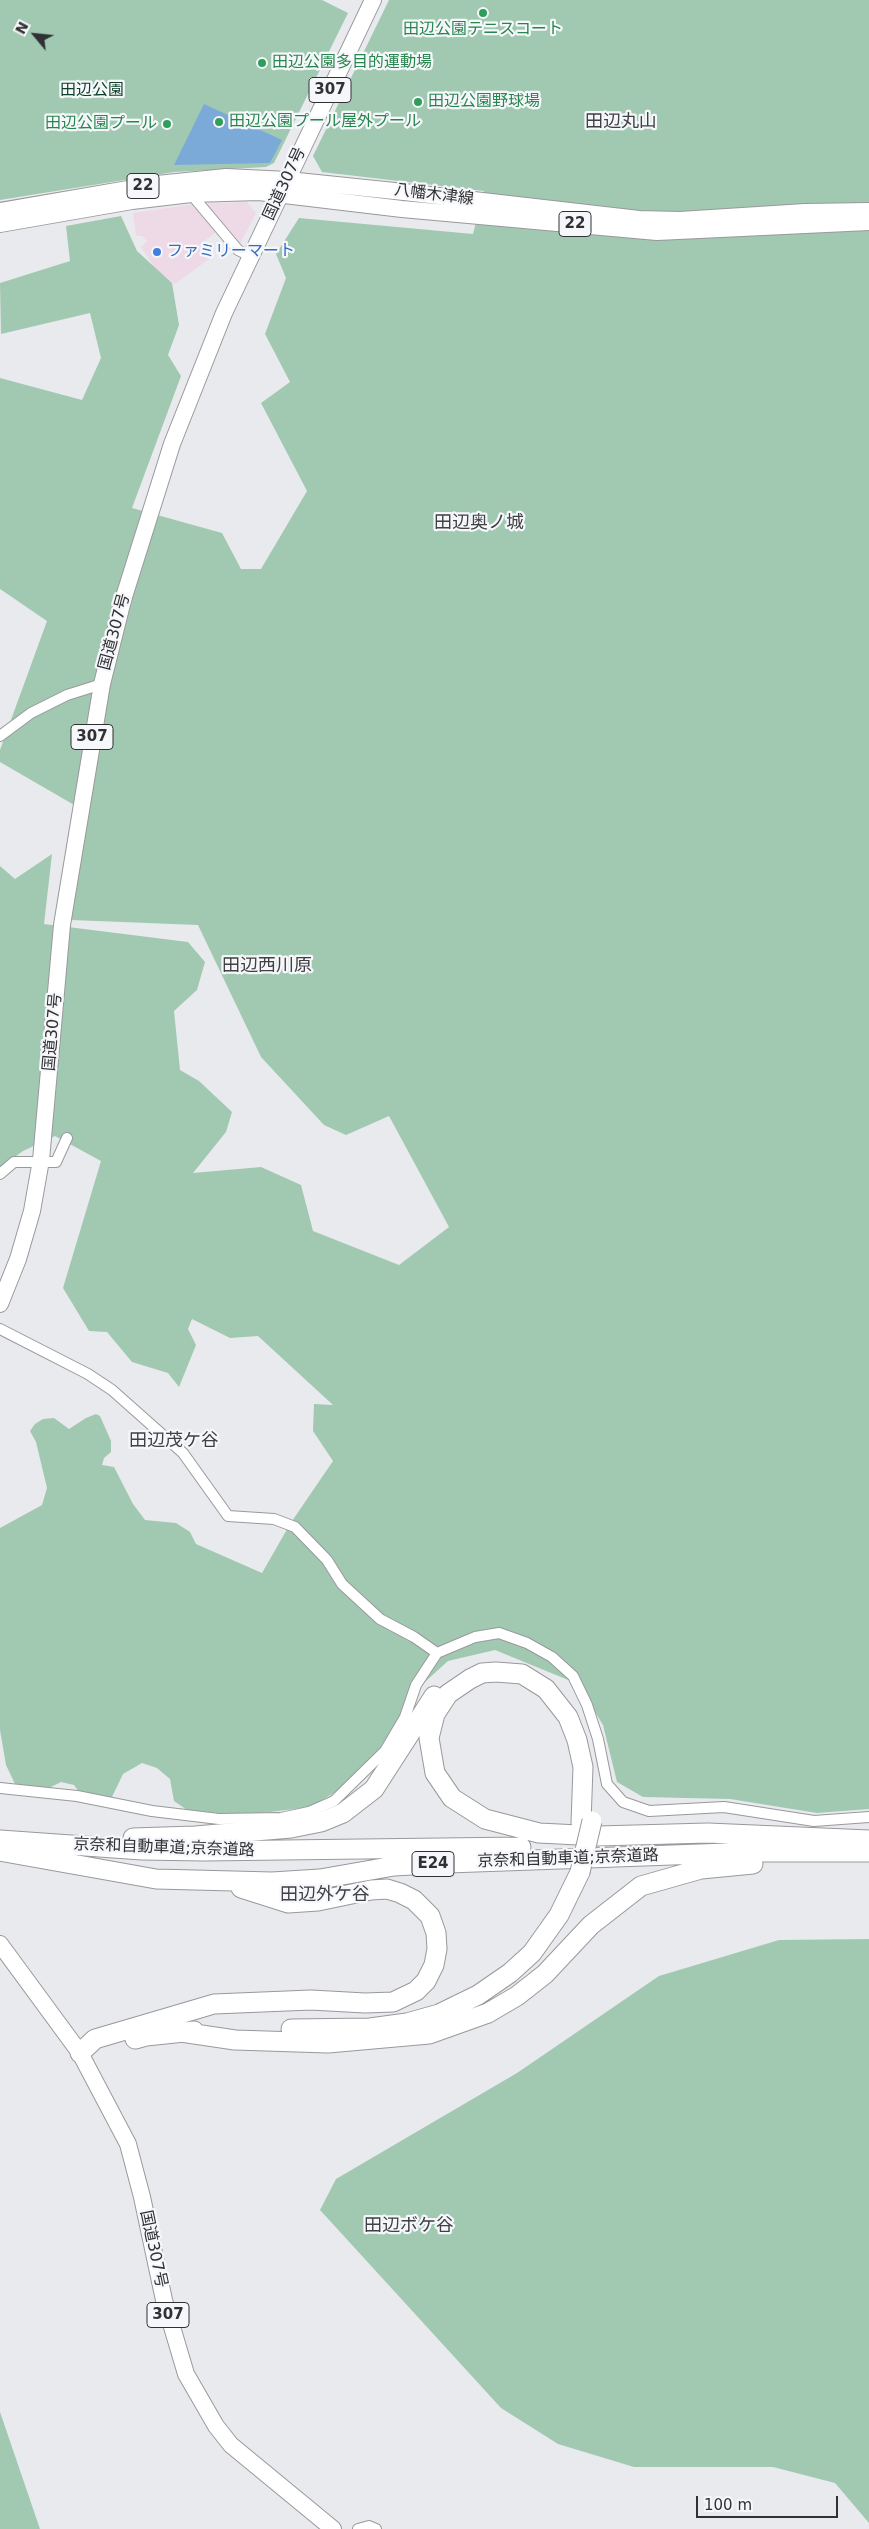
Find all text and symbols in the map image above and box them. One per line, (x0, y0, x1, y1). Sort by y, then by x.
marker: 田辺公園テニスコート (477, 7, 489, 19)
north arrow (10, 10, 60, 60)
text: N (12, 19, 32, 37)
place label: 田辺公園テニスコート (403, 20, 563, 40)
place label: 田辺公園多目的運動場 (272, 53, 432, 73)
marker: 田辺公園多目的運動場 (256, 57, 268, 69)
road number: 307 (309, 78, 351, 102)
park label: 田辺公園 (60, 81, 124, 101)
place label: 田辺公園野球場 (428, 92, 540, 112)
marker: 田辺公園野球場 (412, 96, 424, 108)
district label: 田辺丸山 (585, 111, 657, 133)
place label: 田辺公園プール屋外プール (229, 112, 421, 132)
place label: 田辺公園プール (45, 114, 157, 134)
marker: 田辺公園プール屋外プール (213, 116, 225, 128)
marker: 田辺公園プール (161, 118, 173, 130)
street label: 国道307号 (260, 144, 310, 224)
road number: 22 (127, 174, 159, 198)
street label: 八幡木津線 (393, 181, 475, 209)
road number: 22 (559, 212, 591, 236)
place label: ファミリーマート (167, 242, 295, 262)
marker: ファミリーマート (151, 246, 163, 258)
district label: 田辺奥ノ城 (434, 512, 524, 534)
street label: 国道307号 (96, 592, 134, 672)
road number: 307 (71, 724, 113, 750)
district label: 田辺西川原 (222, 955, 312, 977)
street label: 国道307号 (40, 992, 66, 1072)
district label: 田辺茂ケ谷 (129, 1430, 219, 1452)
street label: 京奈和自動車道;京奈道路 (73, 1835, 255, 1861)
street label: 京奈和自動車道;京奈道路 (477, 1846, 659, 1872)
road number: E24 (412, 1852, 454, 1876)
district label: 田辺外ケ谷 (280, 1884, 370, 1906)
street label: 国道307号 (135, 2209, 171, 2289)
district label: 田辺ボケ谷 (364, 2215, 454, 2237)
road number: 307 (147, 2302, 189, 2328)
scale bar (699, 2486, 842, 2518)
text: 100 m (704, 2496, 752, 2514)

